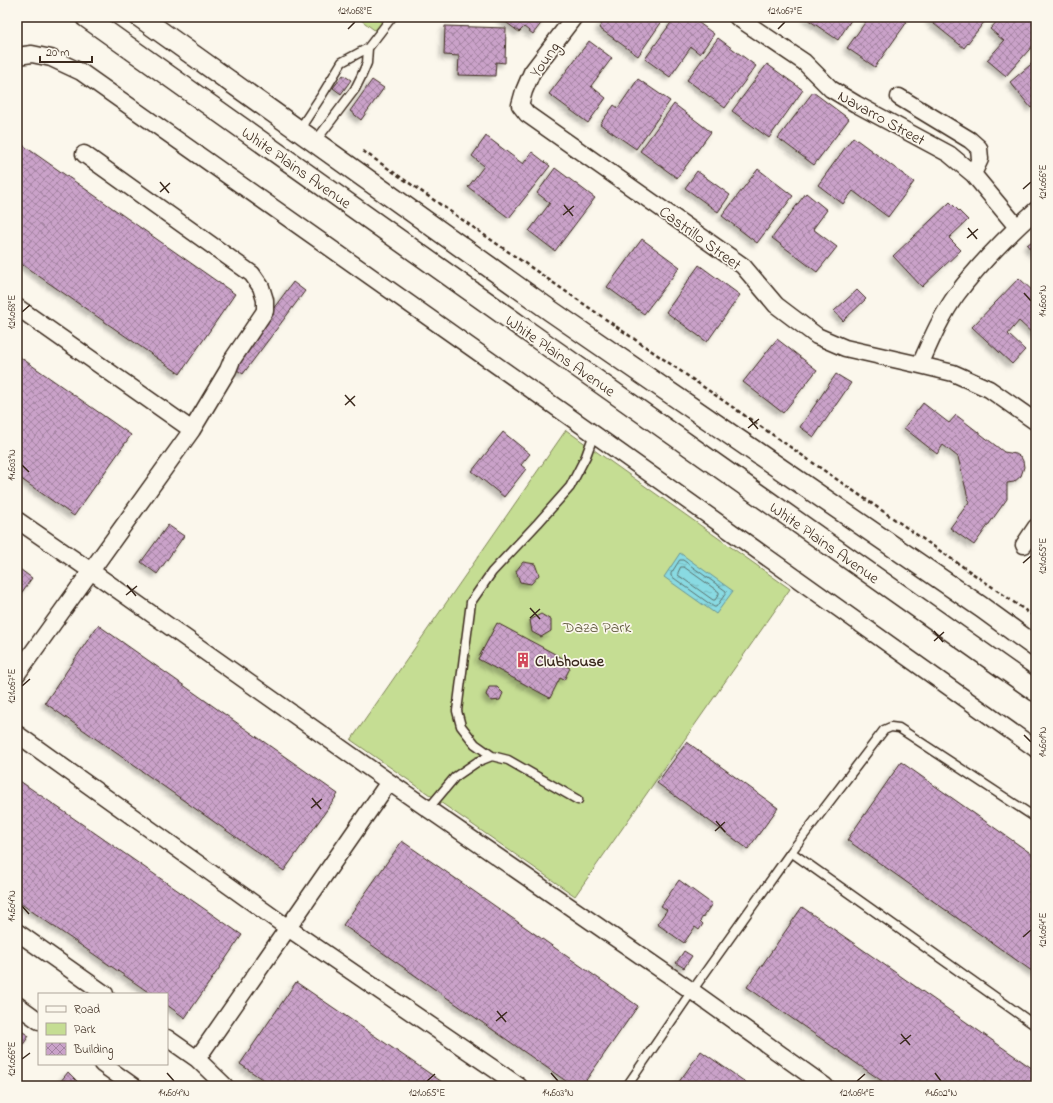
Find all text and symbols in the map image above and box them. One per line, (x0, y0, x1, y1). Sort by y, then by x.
text: 121.068°E (338, 4, 372, 19)
text: 121.067°E (768, 4, 802, 19)
street label: Young (525, 37, 567, 83)
scale bar (40, 38, 92, 64)
text: 20 m (46, 44, 69, 62)
street label: Navarro Street (833, 85, 930, 153)
street label: White Plains Avenue (236, 122, 357, 216)
text: 121.066°E (1036, 164, 1051, 200)
street label: Castrillo Street (654, 200, 747, 277)
text: 14.600°N (1036, 285, 1051, 317)
text: 121.068°E (5, 295, 20, 329)
street label: White Plains Avenue (500, 310, 621, 404)
text: 14.603°N (5, 449, 20, 481)
street label: White Plains Avenue (764, 497, 885, 591)
text: 121.065°E (1036, 538, 1051, 574)
park label: Daza Park (562, 616, 632, 640)
place label: Clubhouse (535, 650, 605, 674)
building icon: Clubhouse (514, 651, 532, 669)
text: 121.067°E (5, 669, 20, 703)
text: 14.601°N (1036, 726, 1051, 757)
text: 14.604°N (5, 890, 20, 922)
text: 121.064°E (1036, 913, 1051, 947)
legend (38, 993, 168, 1065)
text: Road (74, 1001, 100, 1019)
text: Park (74, 1021, 96, 1039)
text: 121.066°E (5, 1041, 20, 1077)
text: Building (73, 1041, 113, 1060)
text: 14.604°N (158, 1086, 190, 1101)
text: 121.065°E (409, 1086, 445, 1101)
text: 14.603°N (542, 1086, 574, 1101)
text: 121.064°E (840, 1086, 874, 1101)
text: 14.602°N (925, 1086, 957, 1101)

